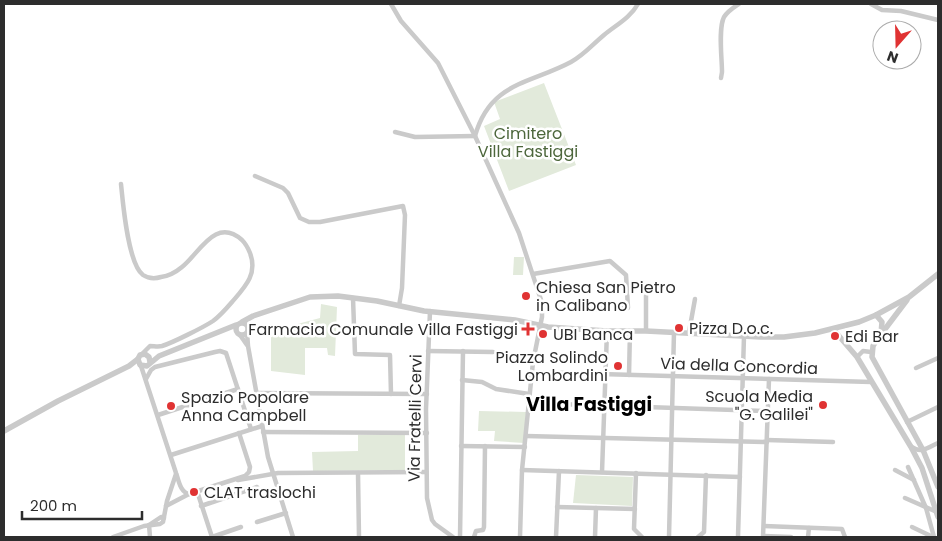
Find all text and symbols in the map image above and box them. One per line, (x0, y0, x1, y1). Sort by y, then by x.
north arrow (872, 20, 922, 70)
text: N (884, 46, 901, 68)
park label: Cimitero Villa Fastiggi (478, 122, 578, 163)
place label: Chiesa San Pietro in Calibano (536, 276, 676, 317)
marker: Chiesa San Pietro in Calibano (520, 290, 532, 302)
place label: Pizza D.o.c. (689, 317, 773, 340)
place label: Farmacia Comunale Villa Fastiggi (248, 318, 518, 341)
marker: Pizza D.o.c. (673, 322, 685, 334)
marker: Farmacia Comunale Villa Fastiggi (522, 323, 534, 335)
place label: UBI Banca (553, 323, 633, 346)
place label: Edi Bar (845, 325, 899, 348)
marker: UBI Banca (537, 328, 549, 340)
marker: Edi Bar (829, 330, 841, 342)
place label: Piazza Solindo Lombardini (496, 346, 608, 387)
street label: Via della Concordia (660, 352, 818, 380)
street label: Via Fratelli Cervi (402, 354, 428, 482)
marker: Piazza Solindo Lombardini (612, 360, 624, 372)
place label: Scuola Media "G. Galilei" (705, 385, 813, 426)
place label: Spazio Popolare Anna Campbell (181, 386, 309, 427)
district label: Villa Fastiggi (526, 391, 652, 418)
marker: Scuola Media "G. Galilei" (817, 399, 829, 411)
marker: Spazio Popolare Anna Campbell (165, 400, 177, 412)
place label: CLAT traslochi (204, 481, 316, 504)
marker: CLAT traslochi (188, 486, 200, 498)
scale bar (22, 488, 142, 520)
text: 200 m (30, 495, 77, 516)

